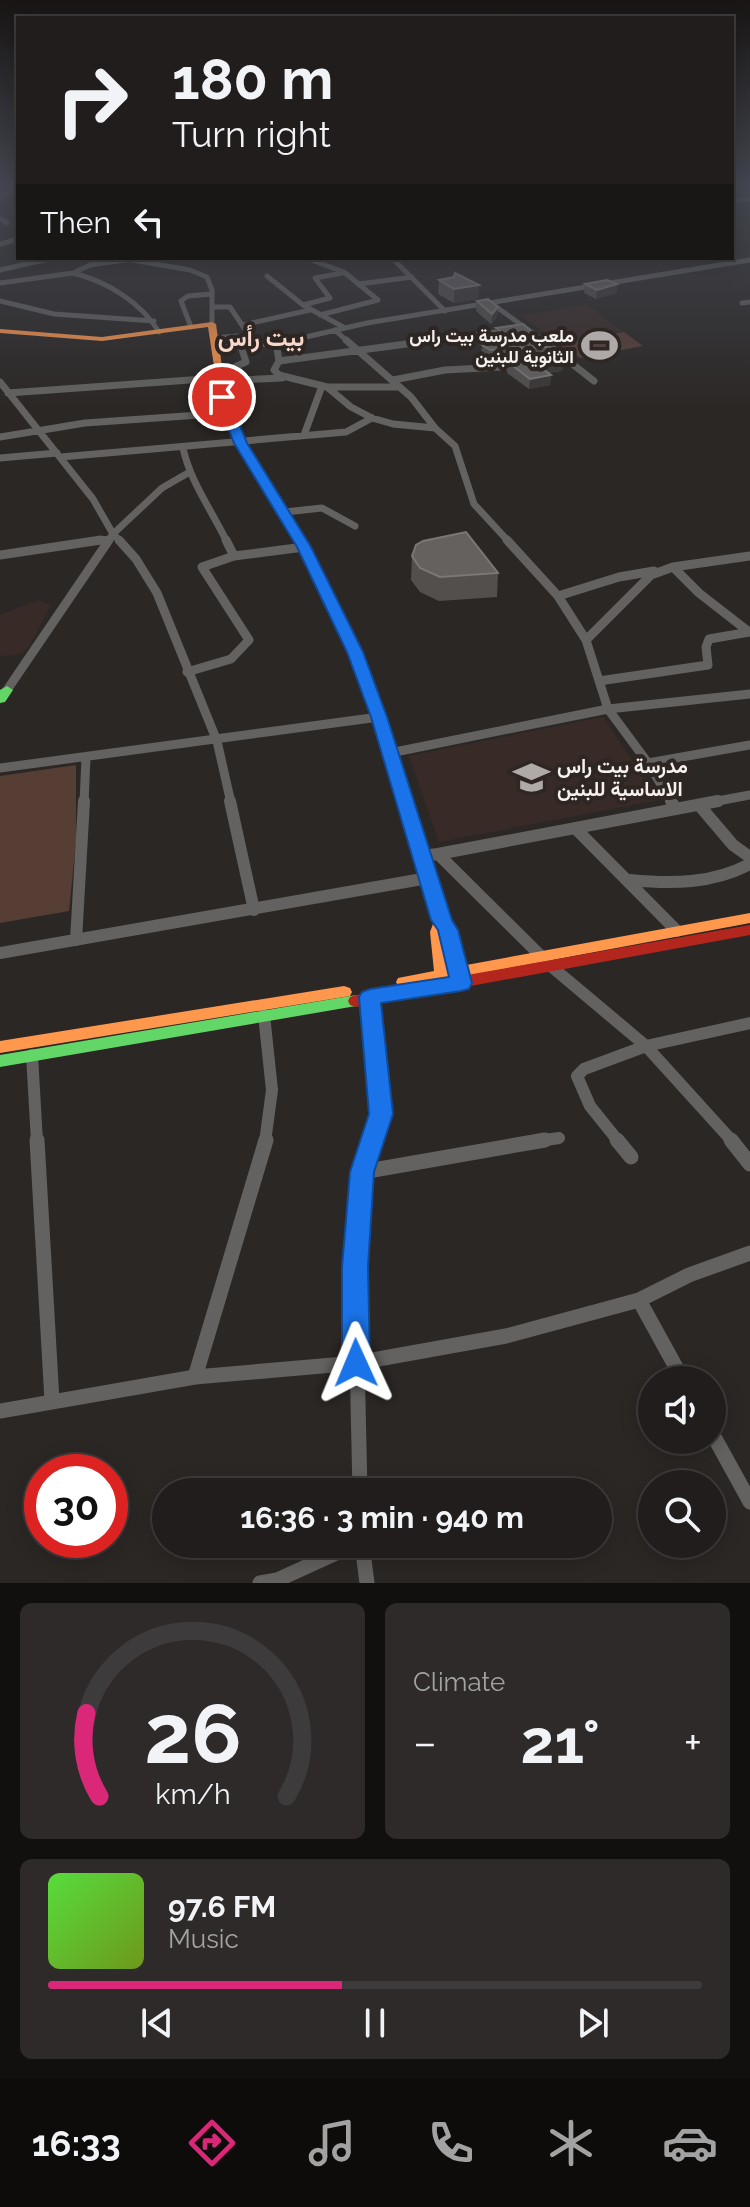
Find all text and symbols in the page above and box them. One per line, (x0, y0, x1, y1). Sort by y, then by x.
text: 180 m (172, 46, 333, 112)
icon: right (40, 48, 144, 152)
text: Turn right (172, 113, 331, 155)
icon: left (127, 200, 171, 244)
text: Then (40, 205, 111, 240)
district label: بيت رأس (218, 323, 304, 353)
place label: ملعب مدرسة بيت راس الثانوية للبنين (409, 325, 574, 368)
sports icon: ملعب مدرسة بيت راس الثانوية للبنين (581, 326, 619, 364)
pin (188, 363, 256, 431)
icon: arrive (200, 375, 244, 419)
place label: مدرسة بيت راس الاساسية للبنين (557, 754, 688, 801)
school or university icon: مدرسة بيت راس الاساسية للبنين (512, 759, 550, 797)
position arrow (314, 1321, 398, 1405)
map controls (638, 1366, 726, 1558)
button: sound (638, 1366, 726, 1454)
speed limit sign: 30 (24, 1454, 128, 1558)
button: search (638, 1470, 726, 1558)
text: 16:36 · 3 min · 940 m (240, 1500, 524, 1535)
text: Climate (413, 1667, 505, 1697)
text: 26 (144, 1685, 241, 1782)
text: 21° (521, 1707, 600, 1777)
text: − (413, 1717, 437, 1768)
text: + (684, 1717, 702, 1768)
text: km/h (155, 1777, 230, 1811)
text: 97.6 FM (168, 1889, 276, 1924)
text: Music (168, 1924, 239, 1954)
icon: previous (135, 2001, 179, 2045)
icon: pause (353, 2001, 397, 2045)
icon: next (571, 2001, 615, 2045)
icon: directions (184, 2115, 240, 2171)
icon: music (304, 2115, 360, 2171)
icon: phone (423, 2115, 479, 2171)
icon: climate (543, 2115, 599, 2171)
icon: car (662, 2115, 718, 2171)
text: 16:33 (32, 2122, 120, 2164)

